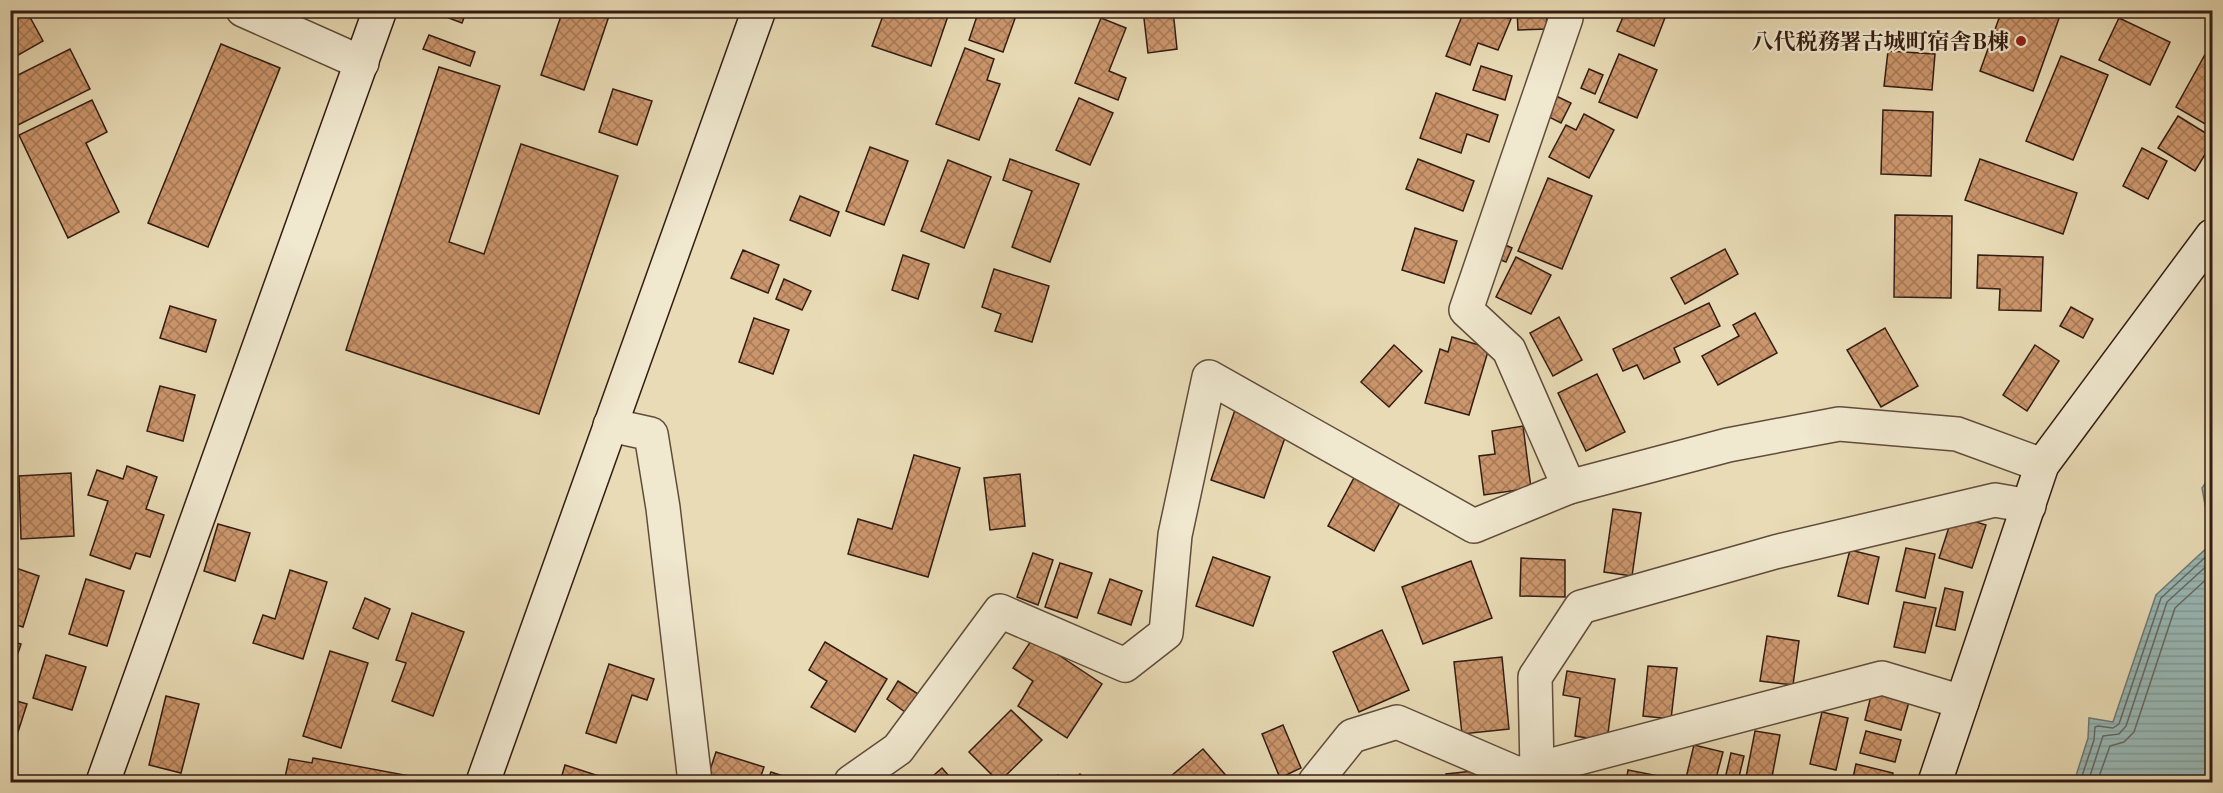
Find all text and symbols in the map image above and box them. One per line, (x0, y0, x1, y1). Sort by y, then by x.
place label: 八代税務署古城町宿舎B棟 (1751, 30, 2009, 54)
marker: 八代税務署古城町宿舎B棟 (2014, 34, 2028, 48)

